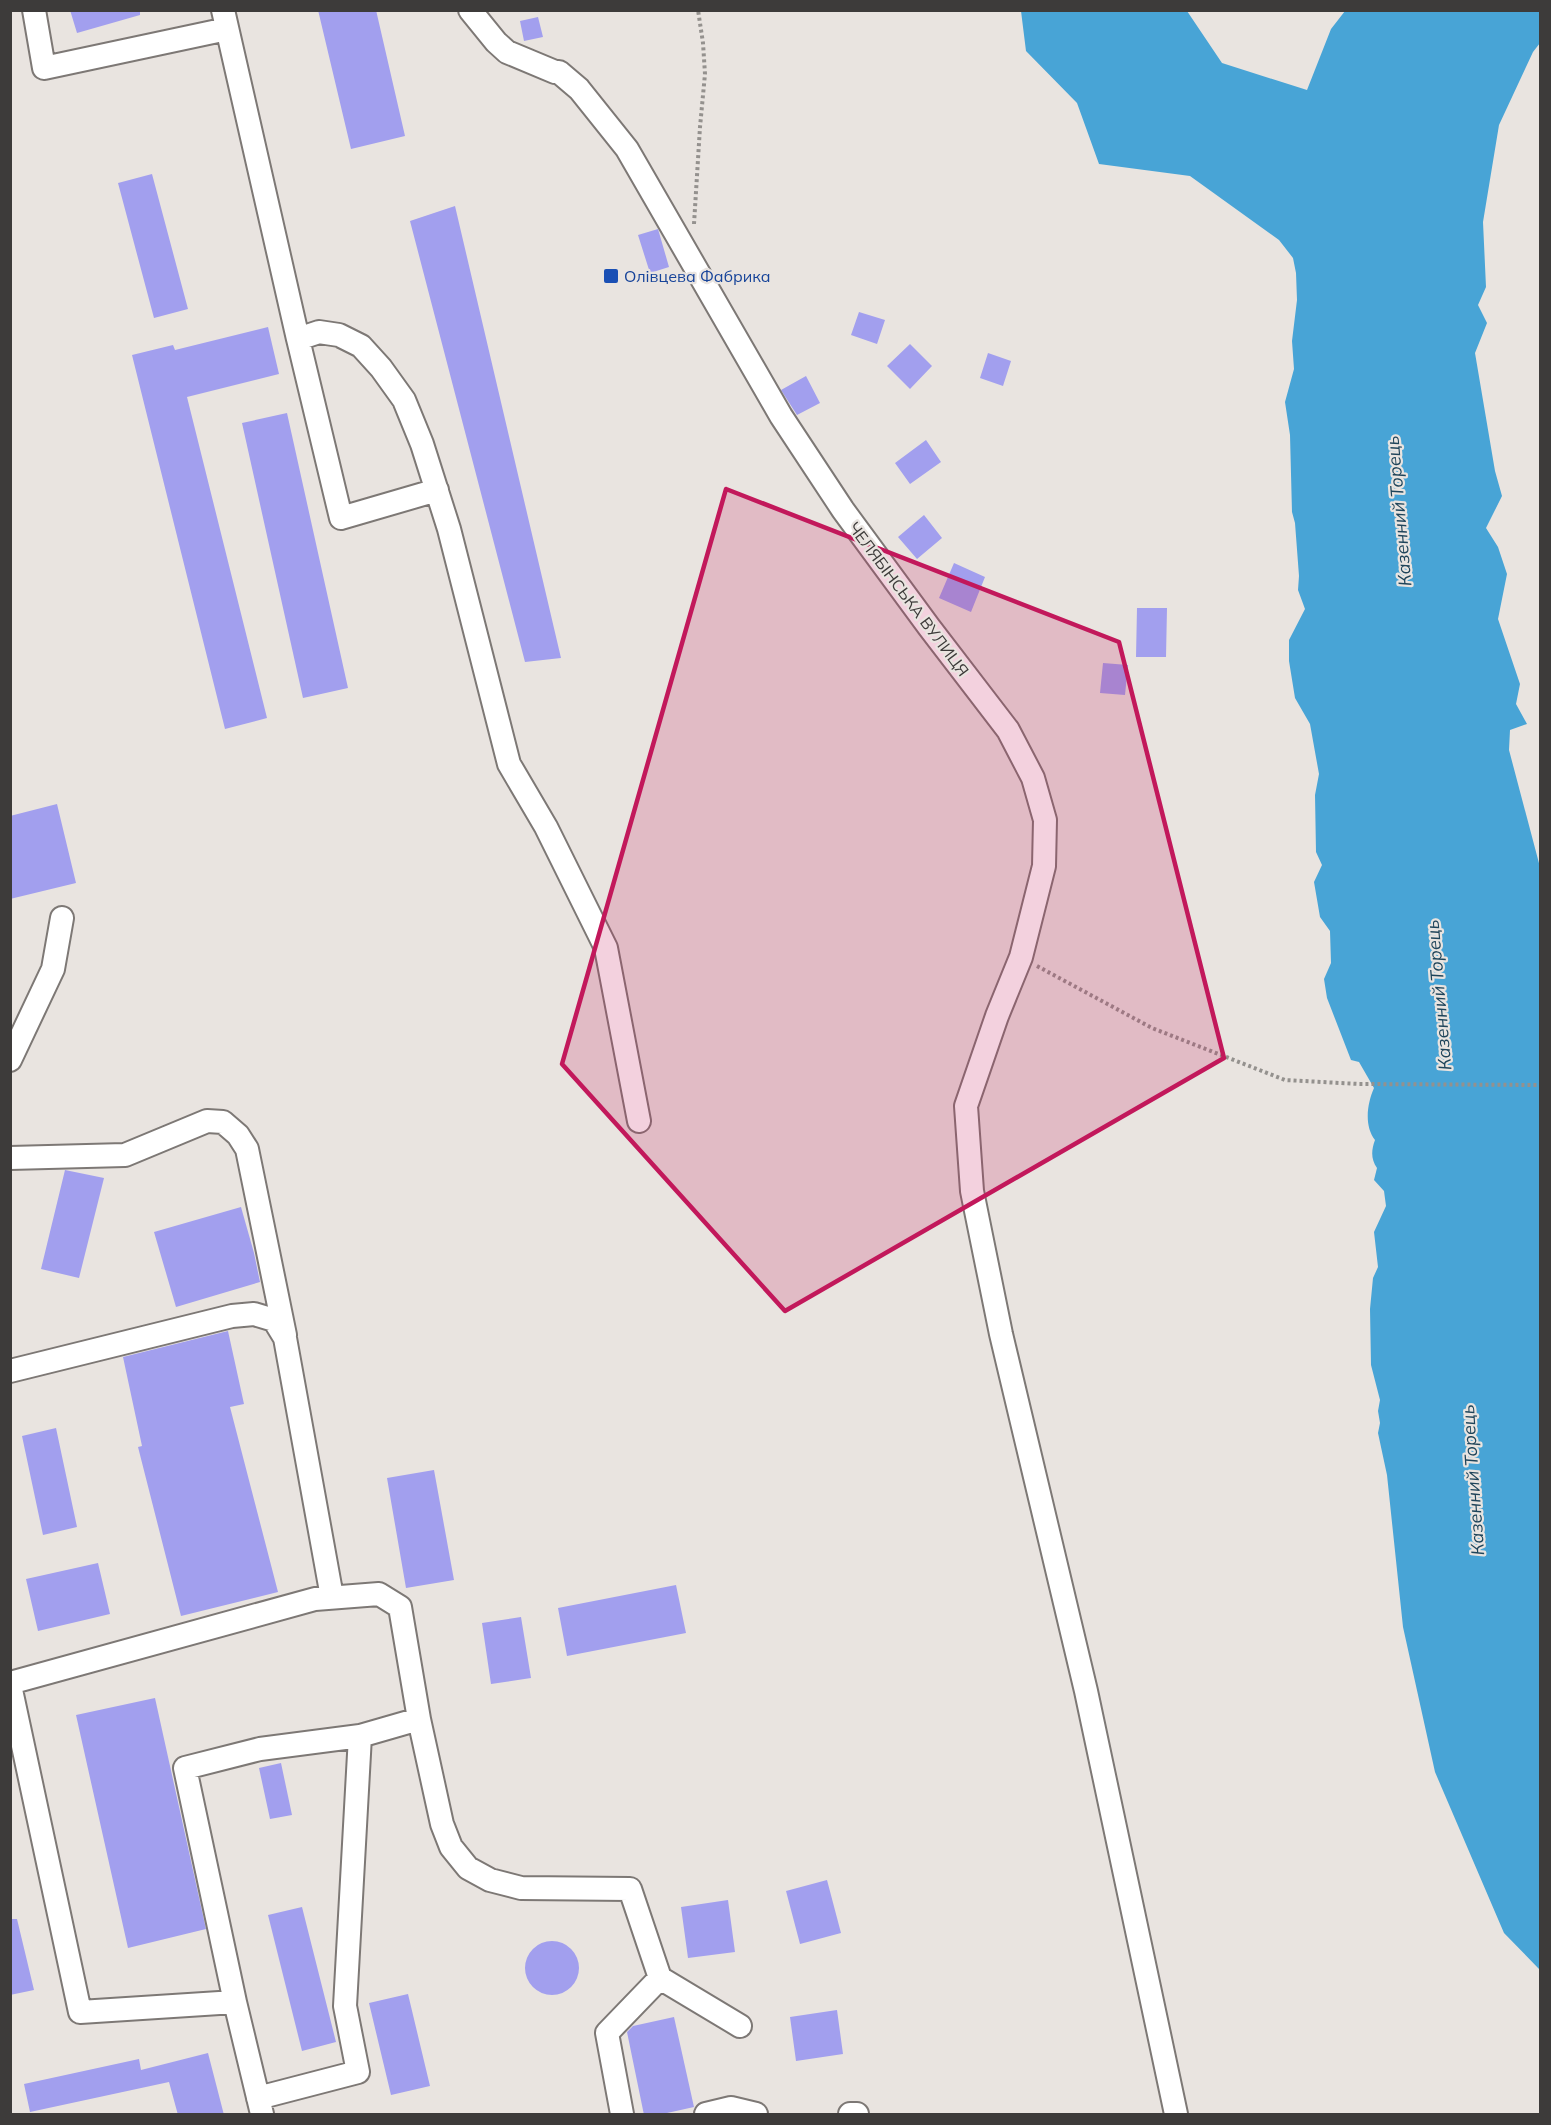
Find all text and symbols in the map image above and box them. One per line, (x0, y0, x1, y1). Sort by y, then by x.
place label: Олівцева Фабрика (624, 266, 771, 286)
marker: Олівцева Фабрика (602, 267, 620, 285)
water label: Казенний Торець (1380, 435, 1417, 587)
street label: ЧЕЛЯБІНСЬКА ВУЛИЦЯ (844, 518, 974, 680)
water label: Казенний Торець (1420, 919, 1457, 1071)
water label: Казенний Торець (1456, 1404, 1489, 1556)

